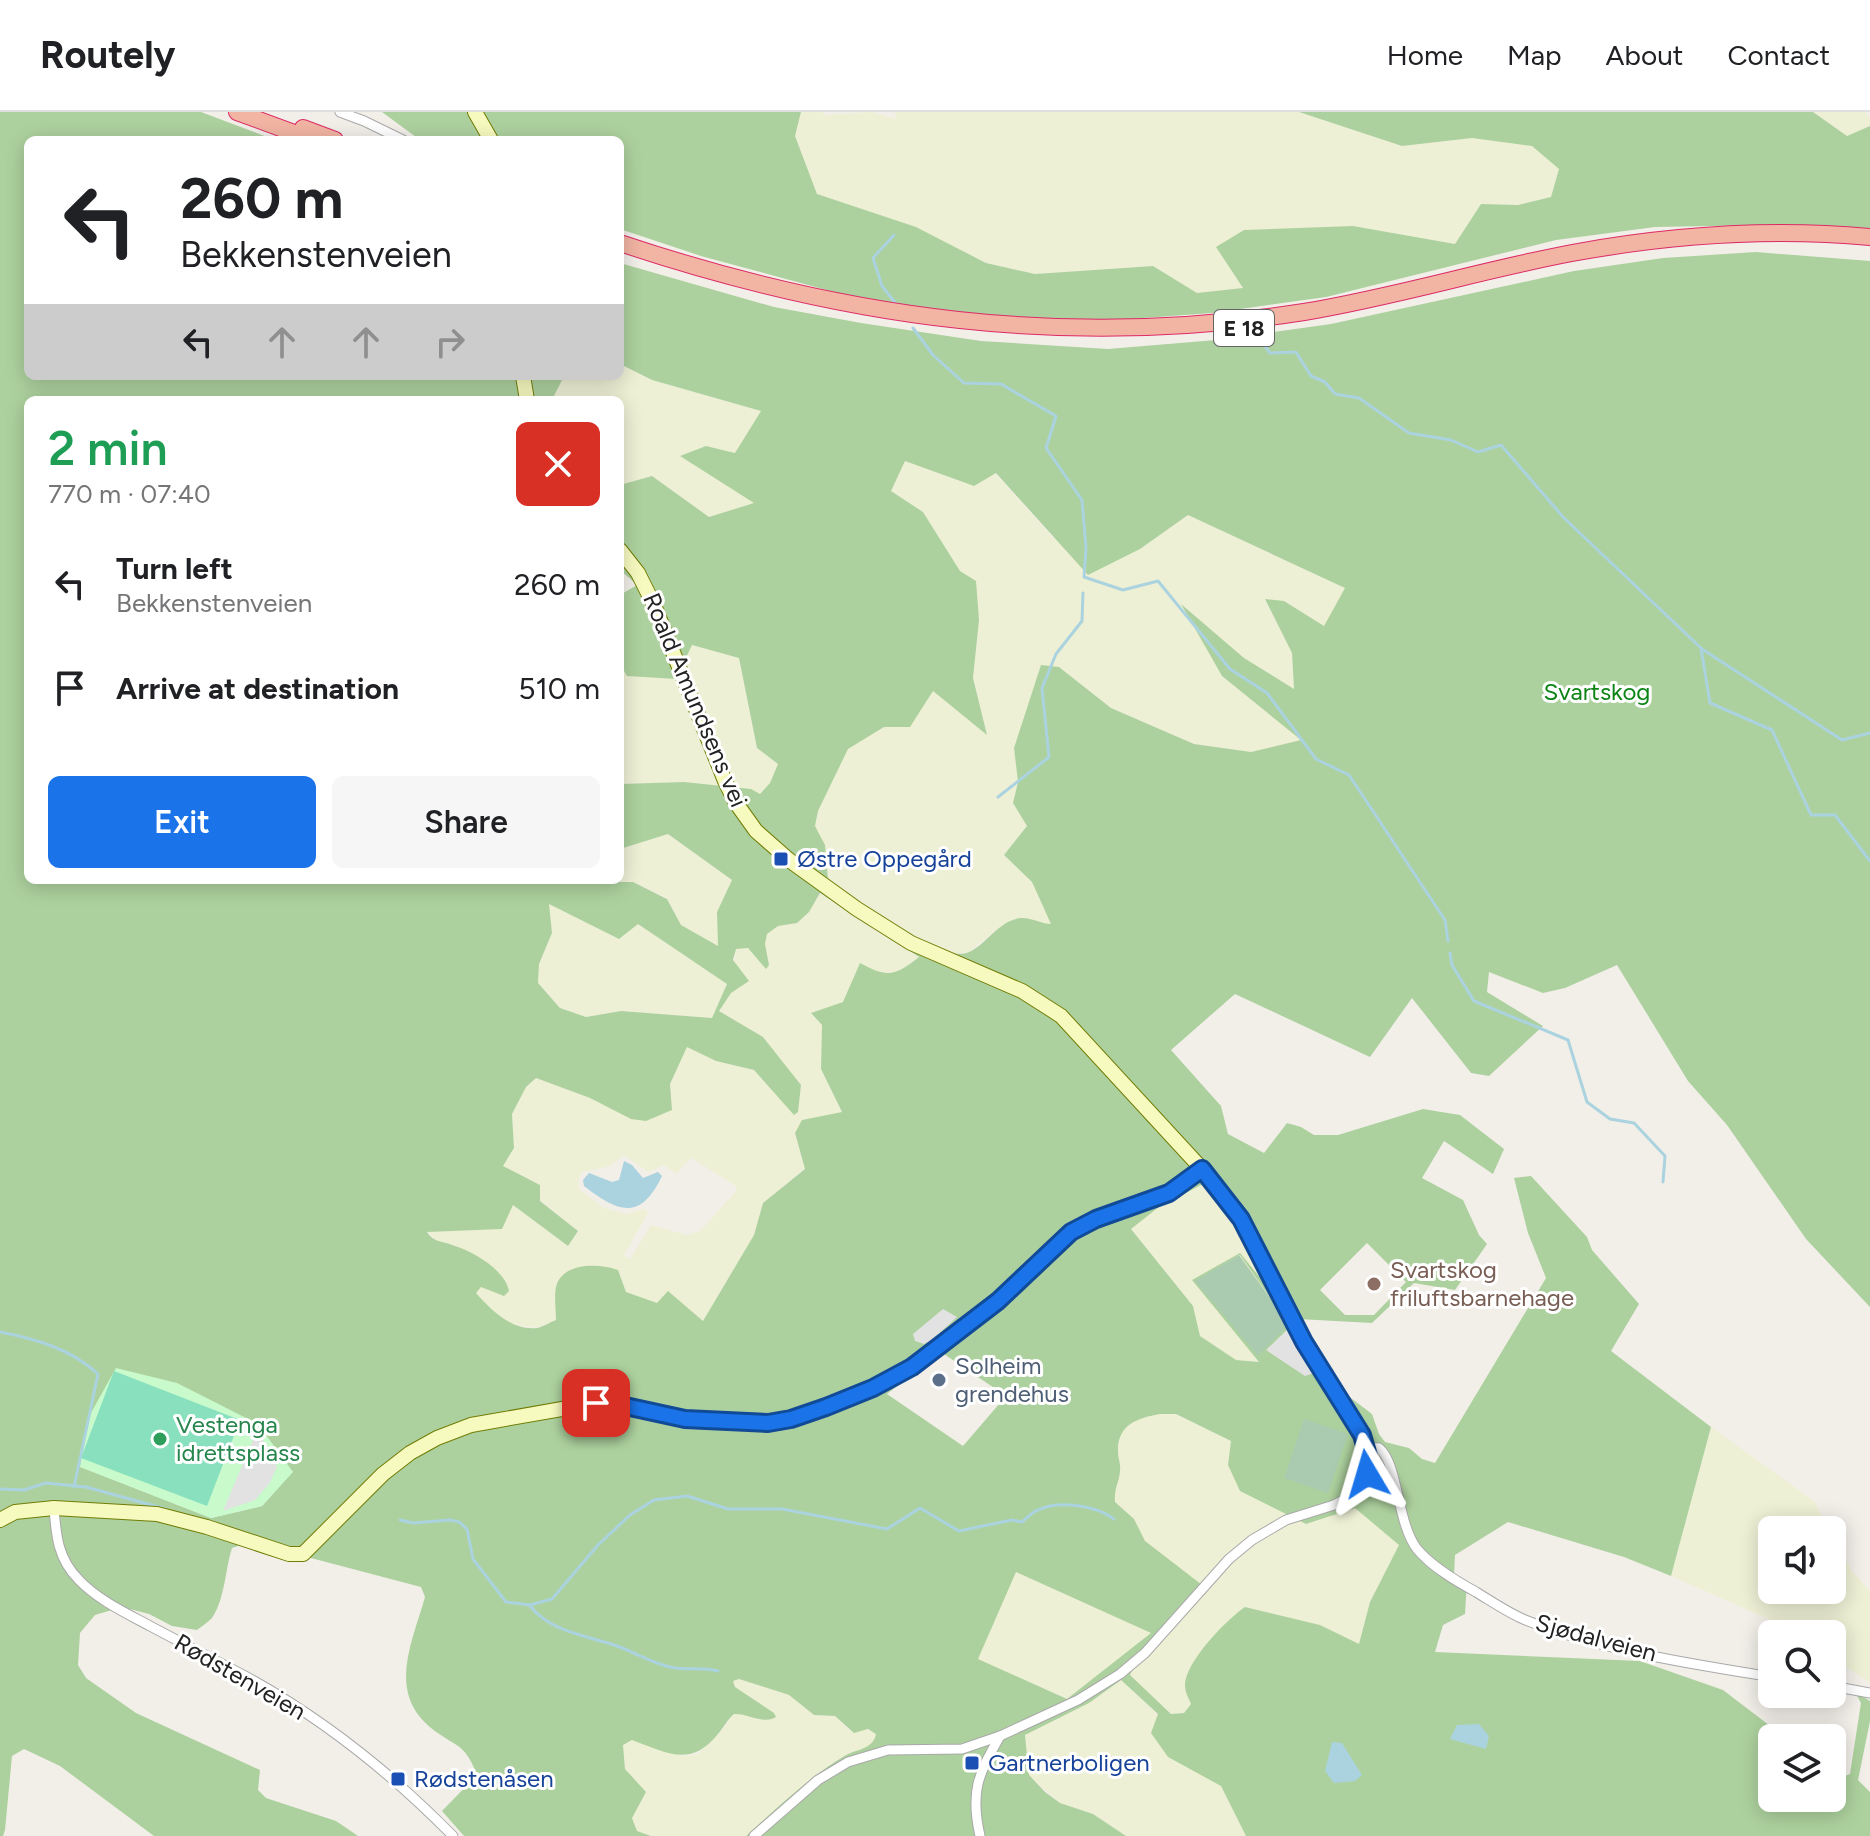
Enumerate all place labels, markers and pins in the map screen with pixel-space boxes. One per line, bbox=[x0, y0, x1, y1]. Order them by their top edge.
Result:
place label: Østre Oppegård bbox=[797, 844, 972, 873]
marker: Østre Oppegård bbox=[772, 850, 790, 868]
place label: Svartskog friluftsbarnehage bbox=[1390, 1255, 1574, 1312]
marker: Svartskog friluftsbarnehage bbox=[1365, 1275, 1383, 1293]
place label: Solheim grendehus bbox=[955, 1351, 1069, 1408]
pin bbox=[562, 1369, 630, 1437]
marker: Solheim grendehus bbox=[930, 1371, 948, 1389]
place label: Vestenga idrettsplass bbox=[176, 1410, 300, 1467]
marker: Vestenga idrettsplass bbox=[151, 1430, 169, 1448]
place label: Gartnerboligen bbox=[988, 1748, 1150, 1777]
marker: Gartnerboligen bbox=[963, 1754, 981, 1772]
place label: Rødstenåsen bbox=[414, 1764, 554, 1793]
marker: Rødstenåsen bbox=[389, 1770, 407, 1788]

